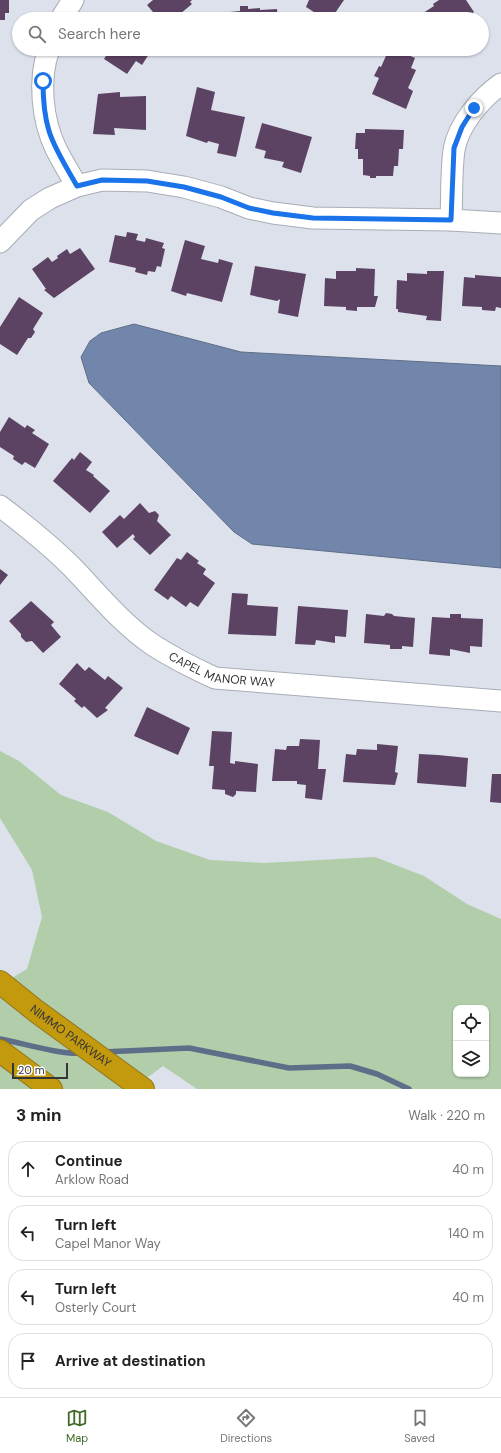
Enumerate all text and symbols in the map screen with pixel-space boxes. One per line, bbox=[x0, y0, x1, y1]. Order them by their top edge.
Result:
search box bbox=[12, 12, 489, 56]
icon: search bbox=[26, 23, 48, 45]
text: Search here bbox=[58, 24, 141, 44]
route start bbox=[34, 72, 52, 90]
route end bbox=[465, 99, 483, 117]
street label: CAPEL MANOR WAY bbox=[166, 648, 275, 691]
street label: NIMMO PARKWAY bbox=[27, 1001, 114, 1071]
map controls bbox=[453, 1005, 489, 1077]
button: locate bbox=[453, 1005, 489, 1041]
button: layers bbox=[453, 1041, 489, 1077]
scale bar bbox=[12, 1061, 68, 1080]
text: 20 m bbox=[18, 1063, 44, 1077]
text: 3 min bbox=[16, 1104, 61, 1126]
text: Walk · 220 m bbox=[408, 1107, 485, 1124]
text: Continue bbox=[55, 1151, 123, 1171]
icon: ahead bbox=[17, 1158, 39, 1180]
text: 40 m bbox=[452, 1161, 484, 1178]
text: Arklow Road bbox=[55, 1171, 129, 1188]
text: Turn left bbox=[55, 1215, 116, 1235]
icon: left bbox=[17, 1222, 39, 1244]
text: 140 m bbox=[448, 1225, 484, 1242]
text: Capel Manor Way bbox=[55, 1235, 161, 1252]
text: Turn left bbox=[55, 1279, 116, 1299]
icon: left bbox=[17, 1286, 39, 1308]
text: 40 m bbox=[452, 1289, 484, 1306]
text: Osterly Court bbox=[55, 1299, 136, 1316]
icon: arrive bbox=[17, 1350, 39, 1372]
text: Arrive at destination bbox=[55, 1351, 206, 1371]
tab: Map bbox=[66, 1407, 88, 1445]
tab: Directions bbox=[220, 1407, 272, 1445]
tab: Saved bbox=[404, 1407, 435, 1445]

